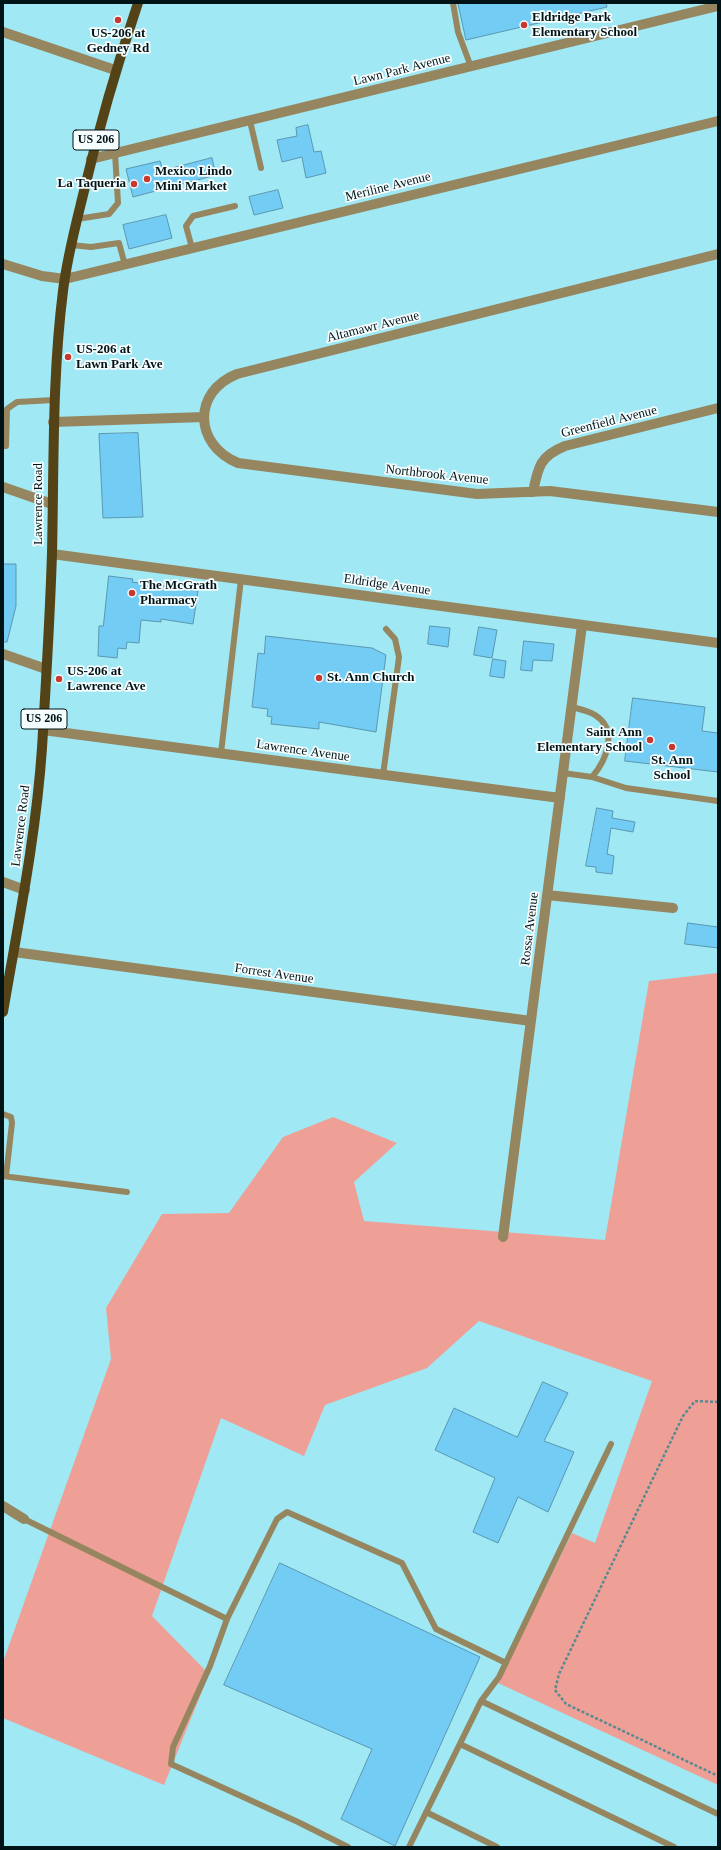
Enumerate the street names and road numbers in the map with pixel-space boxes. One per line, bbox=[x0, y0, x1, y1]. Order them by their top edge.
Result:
street label: Lawn Park Avenue bbox=[352, 50, 452, 90]
road number: US 206 bbox=[73, 130, 119, 150]
street label: Meriline Avenue bbox=[344, 169, 432, 205]
street label: Altamawr Avenue bbox=[325, 308, 421, 346]
street label: Greenfield Avenue bbox=[559, 403, 659, 441]
street label: Northbrook Avenue bbox=[385, 462, 489, 488]
street label: Lawrence Road bbox=[31, 463, 47, 545]
street label: Eldridge Avenue bbox=[343, 571, 431, 599]
road number: US 206 bbox=[21, 709, 67, 729]
street label: Lawrence Avenue bbox=[255, 737, 351, 765]
street label: Lawrence Road bbox=[8, 784, 34, 868]
street label: Rossa Avenue bbox=[518, 891, 542, 967]
street label: Forrest Avenue bbox=[234, 961, 314, 987]

